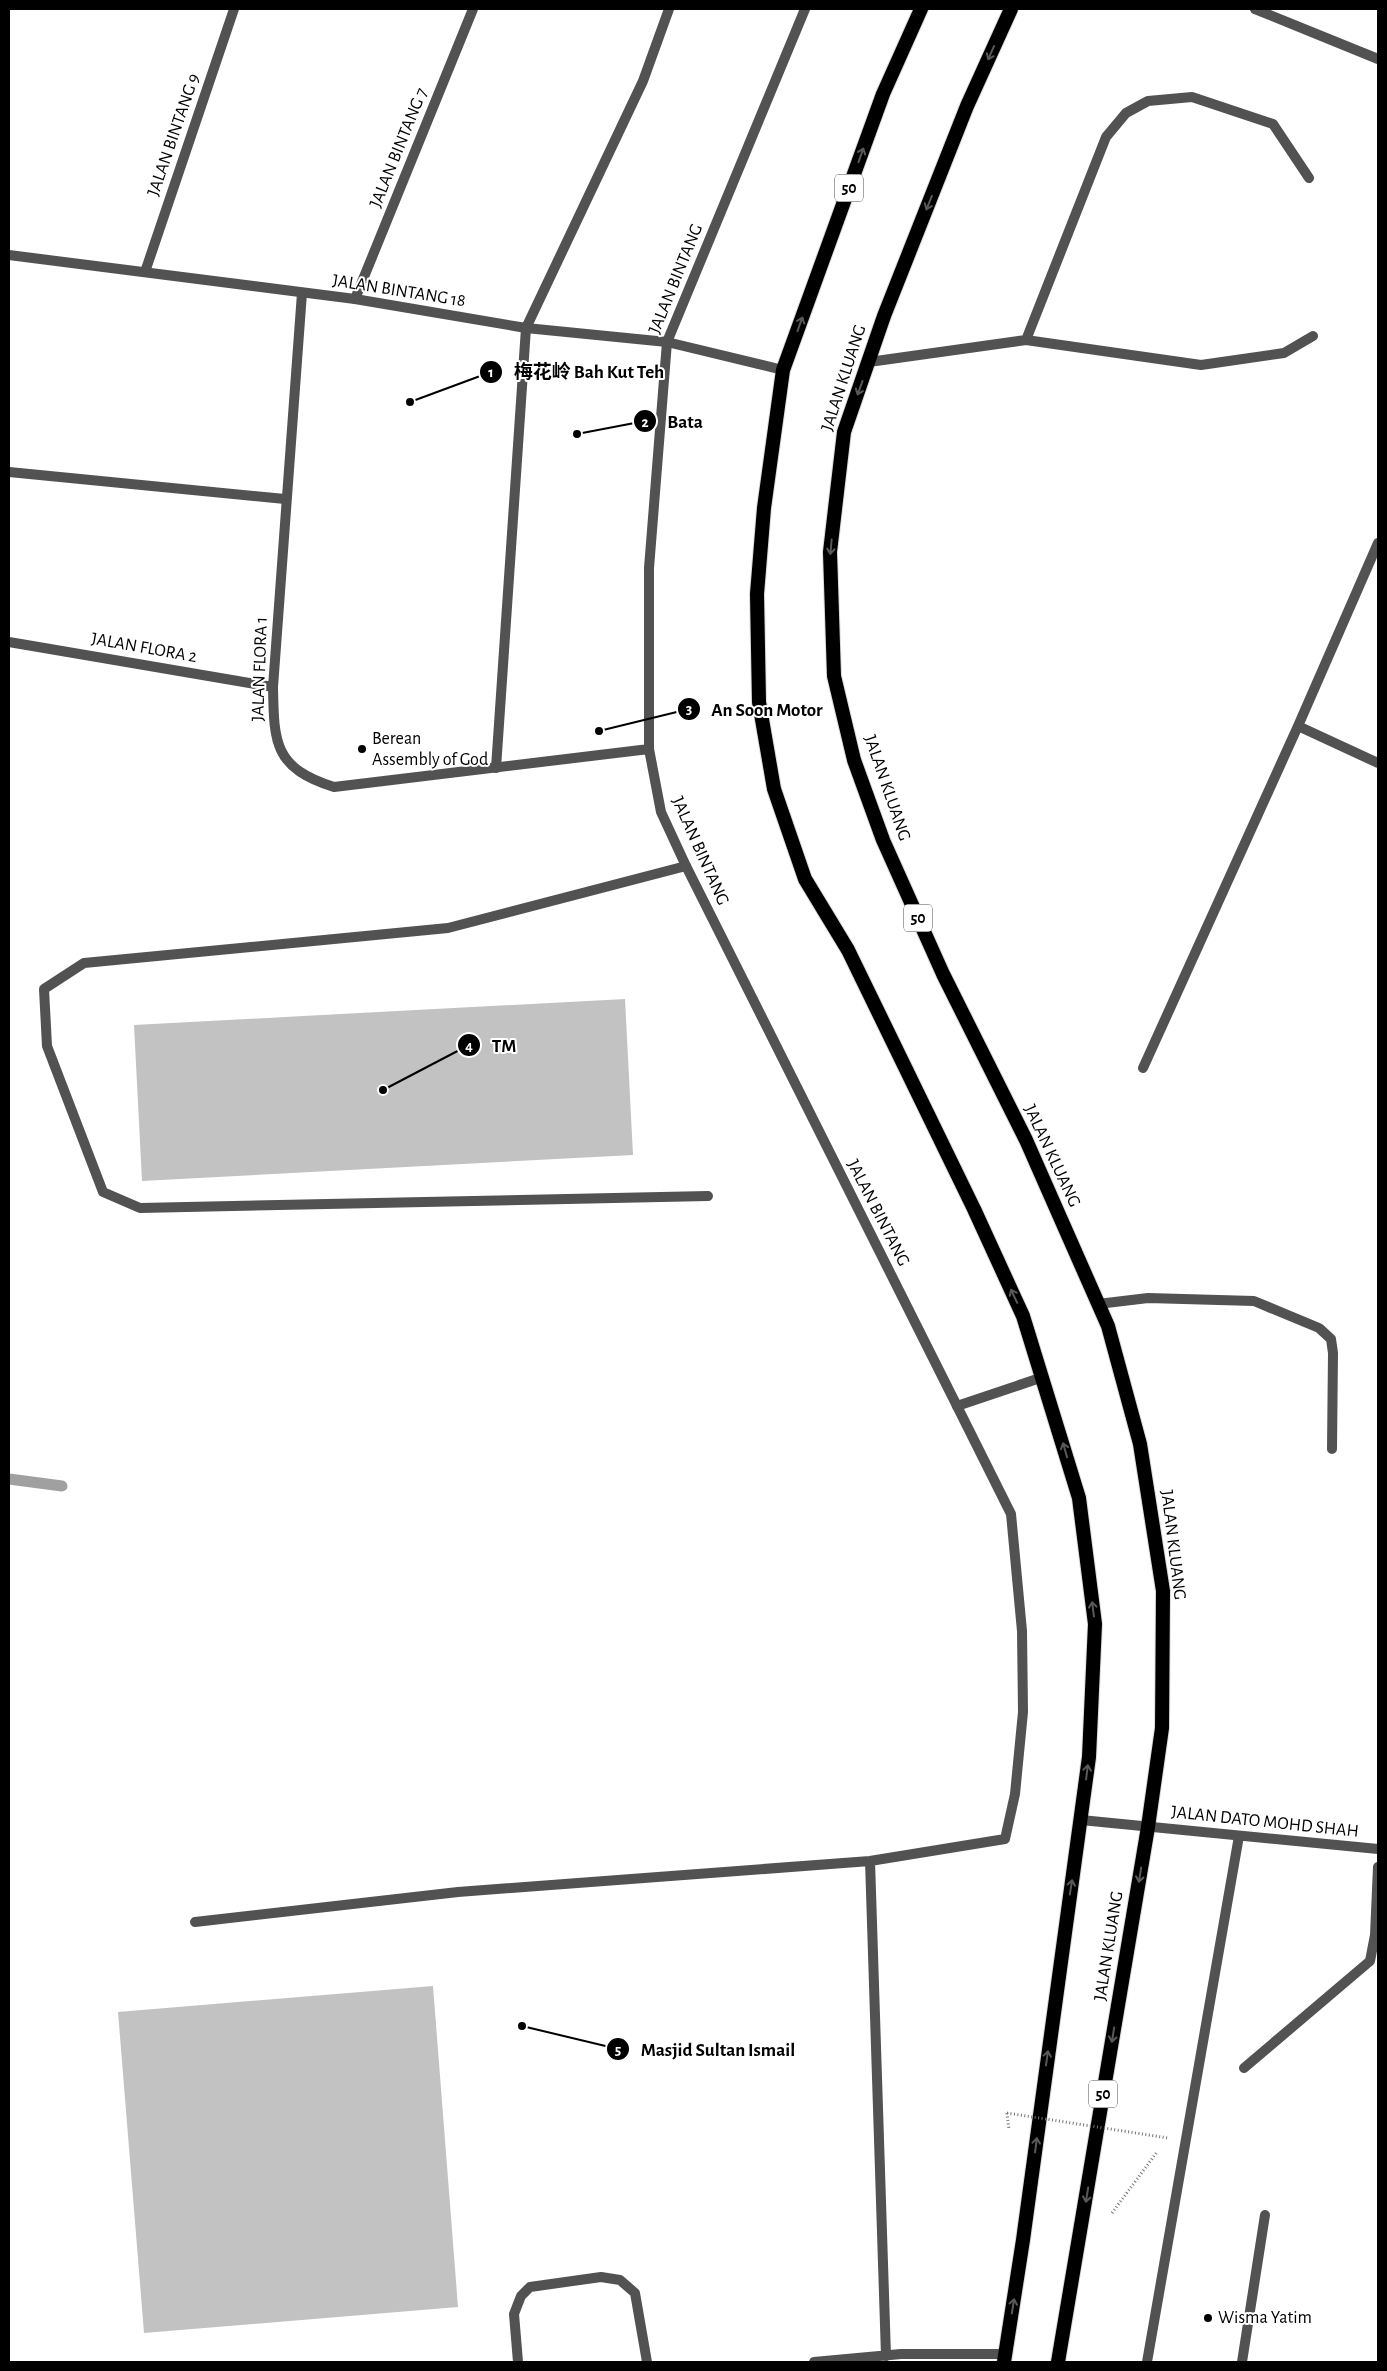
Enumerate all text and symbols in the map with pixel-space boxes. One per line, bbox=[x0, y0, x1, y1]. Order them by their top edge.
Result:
one-way arrow bbox=[985, 45, 995, 60]
street label: JALAN BINTANG 9 bbox=[145, 71, 203, 199]
street label: JALAN BINTANG 7 bbox=[367, 86, 431, 210]
one-way arrow bbox=[857, 148, 866, 163]
road number: 50 bbox=[835, 174, 863, 202]
one-way arrow bbox=[924, 195, 933, 211]
street label: JALAN BINTANG bbox=[646, 222, 706, 336]
street label: JALAN BINTANG 18 bbox=[331, 272, 467, 310]
one-way arrow bbox=[796, 317, 805, 332]
street label: JALAN KLUANG bbox=[818, 323, 870, 433]
callout: 梅花岭 Bah Kut Teh bbox=[478, 355, 674, 389]
text: 梅花岭 Bah Kut Teh bbox=[514, 361, 664, 382]
text: 1 bbox=[488, 365, 494, 380]
one-way arrow bbox=[854, 380, 864, 396]
callout: Bata bbox=[633, 404, 713, 438]
text: Bata bbox=[667, 413, 703, 432]
text: 2 bbox=[641, 415, 649, 430]
one-way arrow bbox=[826, 539, 835, 555]
street label: JALAN FLORA 1 bbox=[249, 616, 271, 722]
street label: JALAN FLORA 2 bbox=[90, 630, 198, 666]
callout: An Soon Motor bbox=[677, 692, 833, 726]
text: An Soon Motor bbox=[711, 701, 823, 720]
text: 3 bbox=[686, 702, 692, 717]
place label: Berean Assembly of God bbox=[372, 730, 488, 769]
street label: JALAN KLUANG bbox=[860, 733, 914, 843]
marker: Berean Assembly of God bbox=[356, 743, 368, 755]
street label: JALAN BINTANG bbox=[668, 794, 732, 908]
road number: 50 bbox=[904, 904, 932, 931]
callout: TM bbox=[457, 1028, 527, 1062]
text: TM bbox=[492, 1037, 516, 1056]
text: 4 bbox=[465, 1039, 473, 1054]
street label: JALAN KLUANG bbox=[1020, 1102, 1084, 1210]
street label: JALAN BINTANG bbox=[843, 1157, 913, 1269]
one-way arrow bbox=[1009, 1289, 1019, 1304]
one-way arrow bbox=[1059, 1442, 1069, 1458]
street label: JALAN KLUANG bbox=[1157, 1489, 1189, 1601]
one-way arrow bbox=[1088, 1602, 1098, 1618]
one-way arrow bbox=[1082, 1764, 1092, 1780]
street label: JALAN DATO MOHD SHAH bbox=[1170, 1803, 1360, 1841]
one-way arrow bbox=[1134, 1866, 1144, 1882]
one-way arrow bbox=[1066, 1879, 1076, 1895]
street label: JALAN KLUANG bbox=[1091, 1890, 1127, 2002]
one-way arrow bbox=[1108, 2027, 1118, 2043]
callout: Masjid Sultan Ismail bbox=[605, 2032, 805, 2066]
text: Masjid Sultan Ismail bbox=[641, 2041, 795, 2060]
text: 5 bbox=[615, 2043, 621, 2058]
one-way arrow bbox=[1042, 2050, 1052, 2066]
road number: 50 bbox=[1089, 2080, 1117, 2108]
one-way arrow bbox=[1031, 2137, 1041, 2153]
one-way arrow bbox=[1081, 2187, 1091, 2203]
one-way arrow bbox=[1008, 2298, 1018, 2314]
place label: Wisma Yatim bbox=[1218, 2309, 1312, 2327]
marker: Wisma Yatim bbox=[1202, 2312, 1214, 2324]

